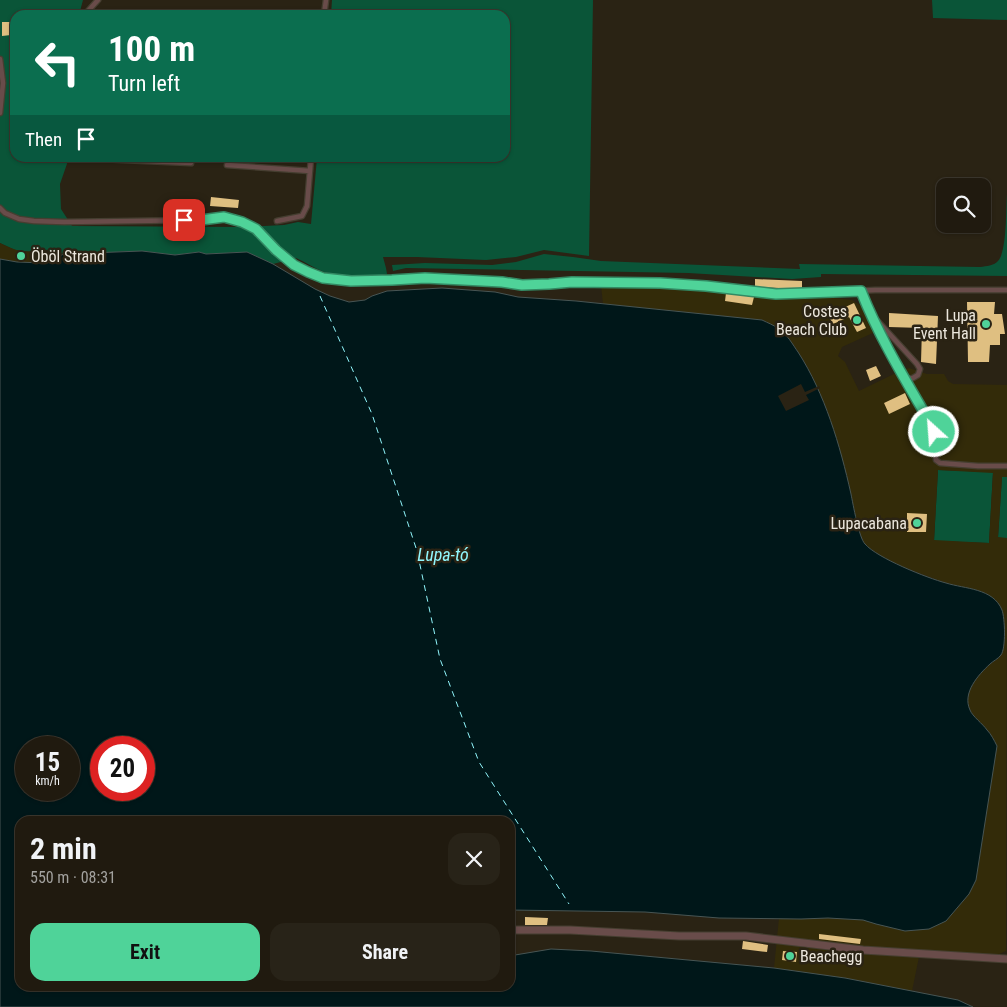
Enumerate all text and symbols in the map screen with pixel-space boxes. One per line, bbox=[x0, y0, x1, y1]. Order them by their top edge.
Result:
text: 100 m bbox=[108, 29, 195, 70]
icon: left bbox=[25, 30, 90, 95]
text: Turn left bbox=[108, 71, 180, 96]
icon: arrive bbox=[72, 125, 100, 153]
text: Then bbox=[25, 128, 62, 151]
map controls bbox=[936, 178, 991, 233]
button: search bbox=[936, 178, 991, 233]
pin bbox=[163, 199, 205, 241]
icon: arrive bbox=[170, 206, 198, 234]
place label: Öböl Strand bbox=[31, 247, 105, 266]
marker: Öböl Strand bbox=[15, 250, 27, 262]
place label: Costes Beach Club bbox=[776, 302, 847, 339]
place label: Lupa Event Hall bbox=[913, 306, 976, 343]
marker: Costes Beach Club bbox=[851, 314, 863, 326]
marker: Lupa Event Hall bbox=[980, 318, 992, 330]
position arrow bbox=[907, 405, 959, 457]
place label: Lupacabana bbox=[830, 514, 907, 533]
marker: Lupacabana bbox=[911, 517, 923, 529]
water label: Lupa-tó bbox=[417, 544, 469, 565]
speed limit sign: 20 bbox=[90, 736, 155, 801]
text: 15 bbox=[35, 748, 60, 777]
text: km/h bbox=[35, 774, 60, 788]
text: 2 min bbox=[30, 831, 97, 866]
button: close bbox=[448, 833, 500, 885]
text: 550 m · 08:31 bbox=[30, 868, 116, 887]
button: Exit bbox=[30, 923, 260, 981]
button: Share bbox=[270, 923, 500, 981]
place label: Beachegg bbox=[800, 947, 862, 966]
marker: Beachegg bbox=[784, 950, 796, 962]

